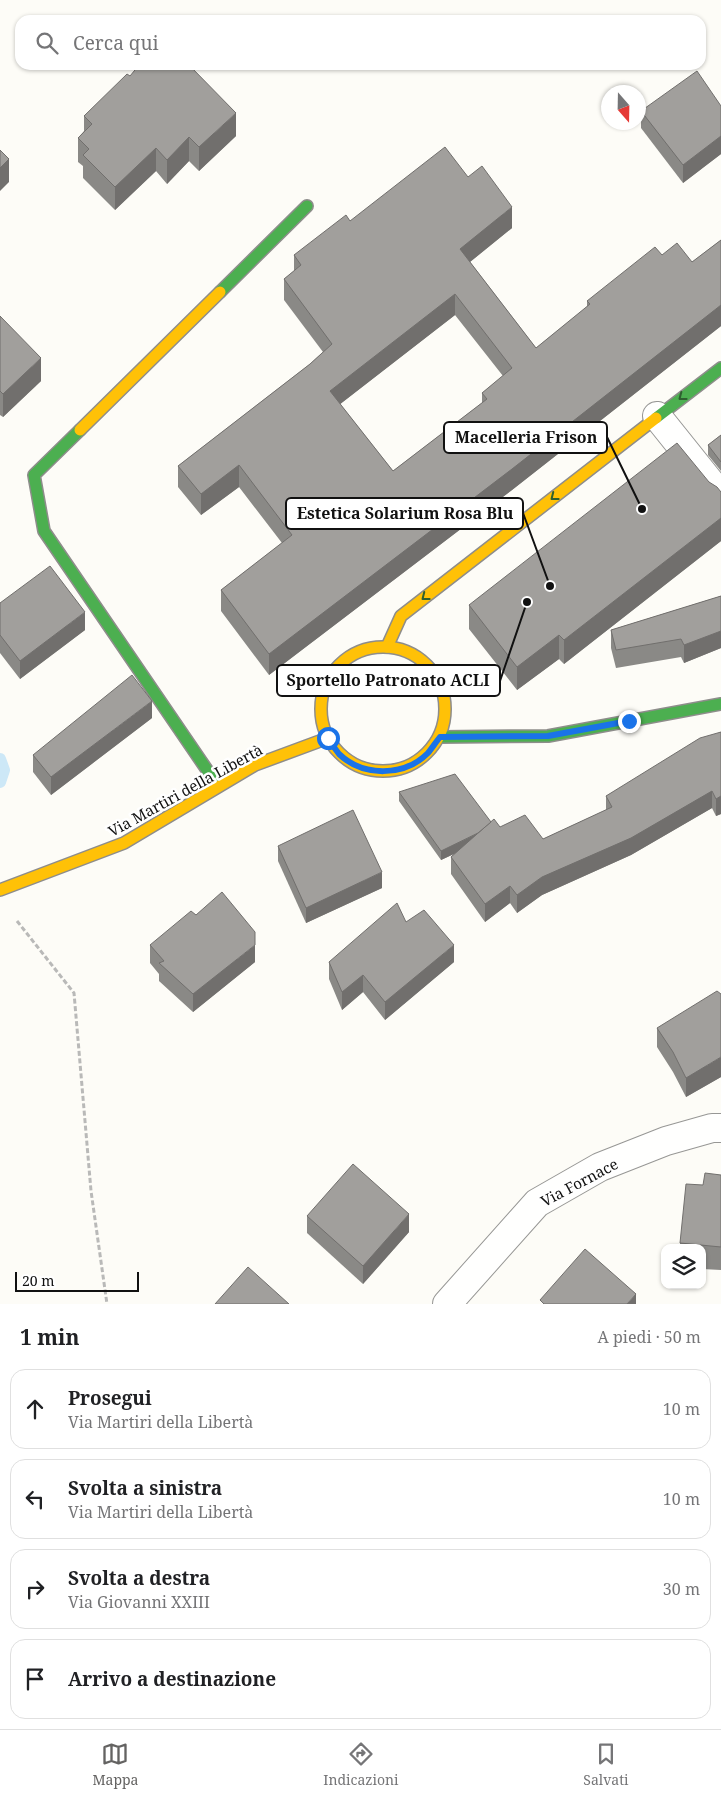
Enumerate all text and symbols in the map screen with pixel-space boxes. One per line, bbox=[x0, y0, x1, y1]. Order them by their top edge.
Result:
search box bbox=[15, 15, 706, 70]
icon: search bbox=[33, 29, 61, 57]
text: Cerca qui bbox=[73, 30, 159, 56]
north arrow bbox=[601, 85, 646, 130]
one-way arrow bbox=[678, 391, 688, 400]
callout: Macelleria Frison bbox=[444, 422, 607, 453]
text: Macelleria Frison bbox=[455, 426, 598, 448]
one-way arrow bbox=[550, 491, 559, 500]
callout: Estetica Solarium Rosa Blu bbox=[286, 498, 523, 529]
text: Estetica Solarium Rosa Blu bbox=[297, 502, 514, 524]
one-way arrow bbox=[422, 591, 431, 600]
callout: Sportello Patronato ACLI bbox=[277, 665, 500, 696]
text: Sportello Patronato ACLI bbox=[286, 669, 490, 691]
route end bbox=[618, 710, 641, 733]
route start bbox=[317, 727, 340, 750]
street label: Via Martiri della Libertà bbox=[104, 739, 266, 841]
street label: Via Fornace bbox=[537, 1153, 621, 1211]
map controls bbox=[661, 1244, 706, 1289]
button: layers bbox=[661, 1244, 706, 1289]
scale bar bbox=[15, 1269, 139, 1292]
text: 20 m bbox=[22, 1271, 55, 1290]
text: 1 min bbox=[20, 1323, 79, 1351]
text: A piedi · 50 m bbox=[598, 1326, 701, 1348]
text: Prosegui bbox=[68, 1385, 152, 1411]
icon: ahead bbox=[21, 1395, 49, 1423]
text: 10 m bbox=[663, 1398, 700, 1420]
text: Via Martiri della Libertà bbox=[68, 1411, 253, 1433]
text: Svolta a sinistra bbox=[68, 1475, 222, 1501]
icon: left bbox=[21, 1485, 49, 1513]
text: 10 m bbox=[663, 1488, 700, 1510]
text: Via Martiri della Libertà bbox=[68, 1501, 253, 1523]
text: Svolta a destra bbox=[68, 1565, 210, 1591]
icon: right bbox=[21, 1575, 49, 1603]
text: 30 m bbox=[663, 1578, 700, 1600]
text: Via Giovanni XXIII bbox=[68, 1591, 210, 1613]
icon: arrive bbox=[21, 1665, 49, 1693]
text: Arrivo a destinazione bbox=[68, 1666, 276, 1692]
tab: Mappa bbox=[92, 1740, 138, 1789]
tab: Indicazioni bbox=[323, 1740, 399, 1789]
tab: Salvati bbox=[583, 1740, 629, 1789]

